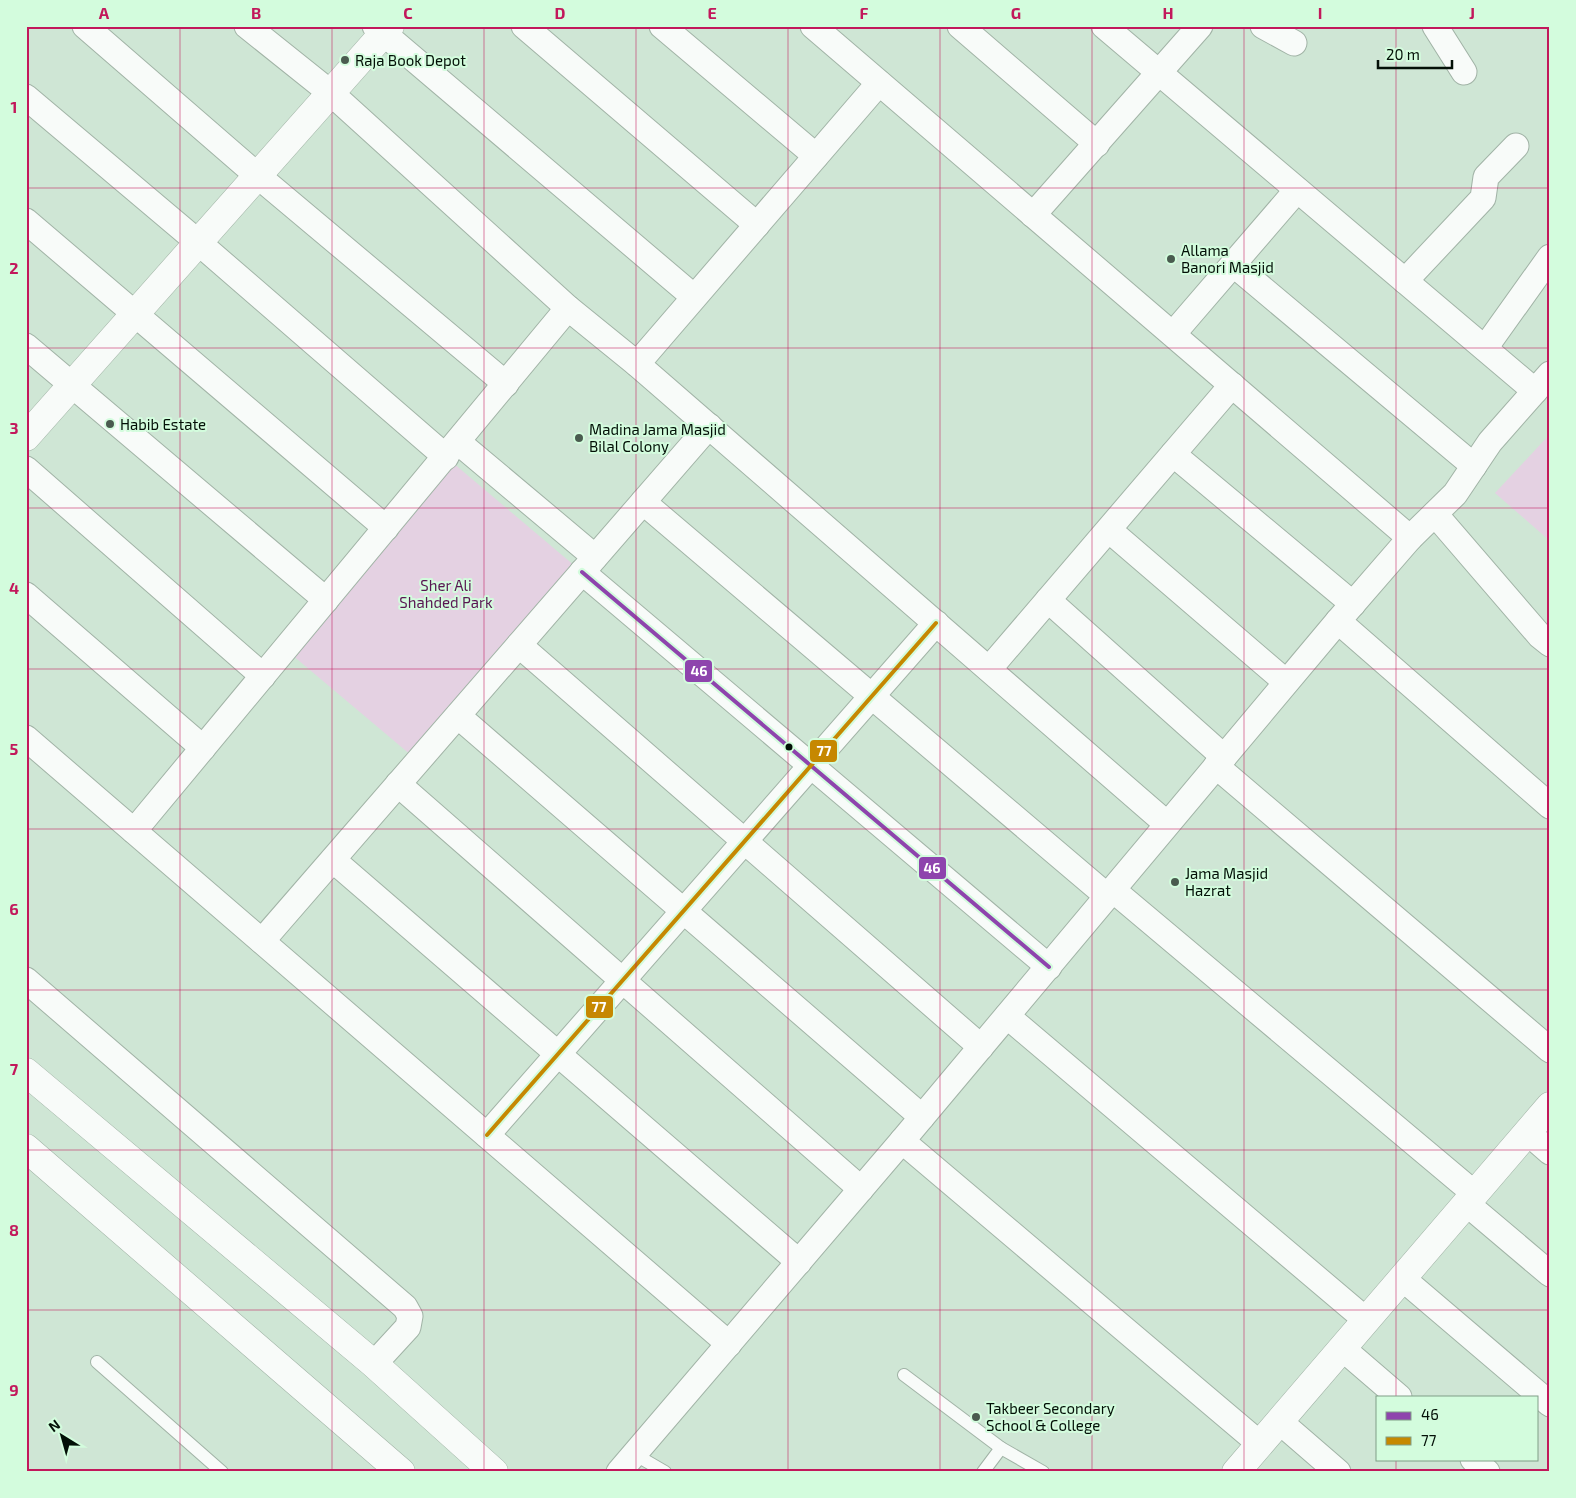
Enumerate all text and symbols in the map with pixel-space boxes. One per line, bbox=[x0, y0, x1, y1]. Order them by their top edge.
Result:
text: A bbox=[99, 3, 110, 22]
text: B bbox=[251, 3, 261, 22]
text: C bbox=[403, 3, 413, 22]
text: D bbox=[555, 3, 566, 22]
text: E bbox=[707, 3, 717, 22]
text: F bbox=[860, 3, 869, 22]
text: G bbox=[1011, 3, 1021, 22]
text: H bbox=[1162, 3, 1174, 22]
text: I bbox=[1318, 3, 1322, 22]
text: J bbox=[1469, 3, 1475, 22]
scale bar bbox=[1378, 38, 1452, 70]
text: 20 m bbox=[1386, 45, 1420, 63]
place label: Raja Book Depot bbox=[355, 51, 466, 70]
marker: Raja Book Depot bbox=[339, 54, 351, 66]
text: 1 bbox=[11, 97, 17, 116]
place label: Allama Banori Masjid bbox=[1181, 241, 1274, 277]
marker: Allama Banori Masjid bbox=[1165, 253, 1177, 265]
text: 2 bbox=[9, 258, 19, 277]
place label: Habib Estate bbox=[120, 415, 206, 433]
text: 3 bbox=[9, 418, 19, 437]
marker: Habib Estate bbox=[104, 418, 116, 430]
place label: Madina Jama Masjid Bilal Colony bbox=[589, 420, 726, 455]
marker: Madina Jama Masjid Bilal Colony bbox=[573, 432, 585, 444]
park label: Sher Ali Shahded Park bbox=[399, 576, 493, 611]
text: 4 bbox=[9, 578, 19, 597]
line badge: 46 bbox=[684, 659, 713, 683]
text: 46 bbox=[690, 662, 708, 679]
text: 5 bbox=[10, 739, 19, 758]
line badge: 77 bbox=[809, 739, 838, 763]
unlabelled marker bbox=[784, 742, 794, 752]
text: 77 bbox=[817, 742, 832, 759]
line badge: 46 bbox=[918, 856, 947, 880]
text: 46 bbox=[923, 859, 941, 876]
place label: Jama Masjid Hazrat bbox=[1185, 864, 1268, 899]
marker: Jama Masjid Hazrat bbox=[1169, 876, 1181, 888]
text: 6 bbox=[9, 899, 19, 918]
line badge: 77 bbox=[585, 995, 614, 1019]
text: 77 bbox=[592, 998, 607, 1015]
text: 7 bbox=[10, 1059, 19, 1078]
text: 8 bbox=[9, 1220, 19, 1239]
text: 9 bbox=[9, 1380, 19, 1399]
legend bbox=[1376, 1396, 1538, 1460]
place label: Takbeer Secondary School & College bbox=[986, 1399, 1115, 1434]
text: 46 bbox=[1421, 1405, 1439, 1423]
north arrow bbox=[38, 1410, 88, 1460]
marker: Takbeer Secondary School & College bbox=[970, 1411, 982, 1423]
text: N bbox=[45, 1415, 63, 1435]
text: 77 bbox=[1421, 1431, 1437, 1449]

